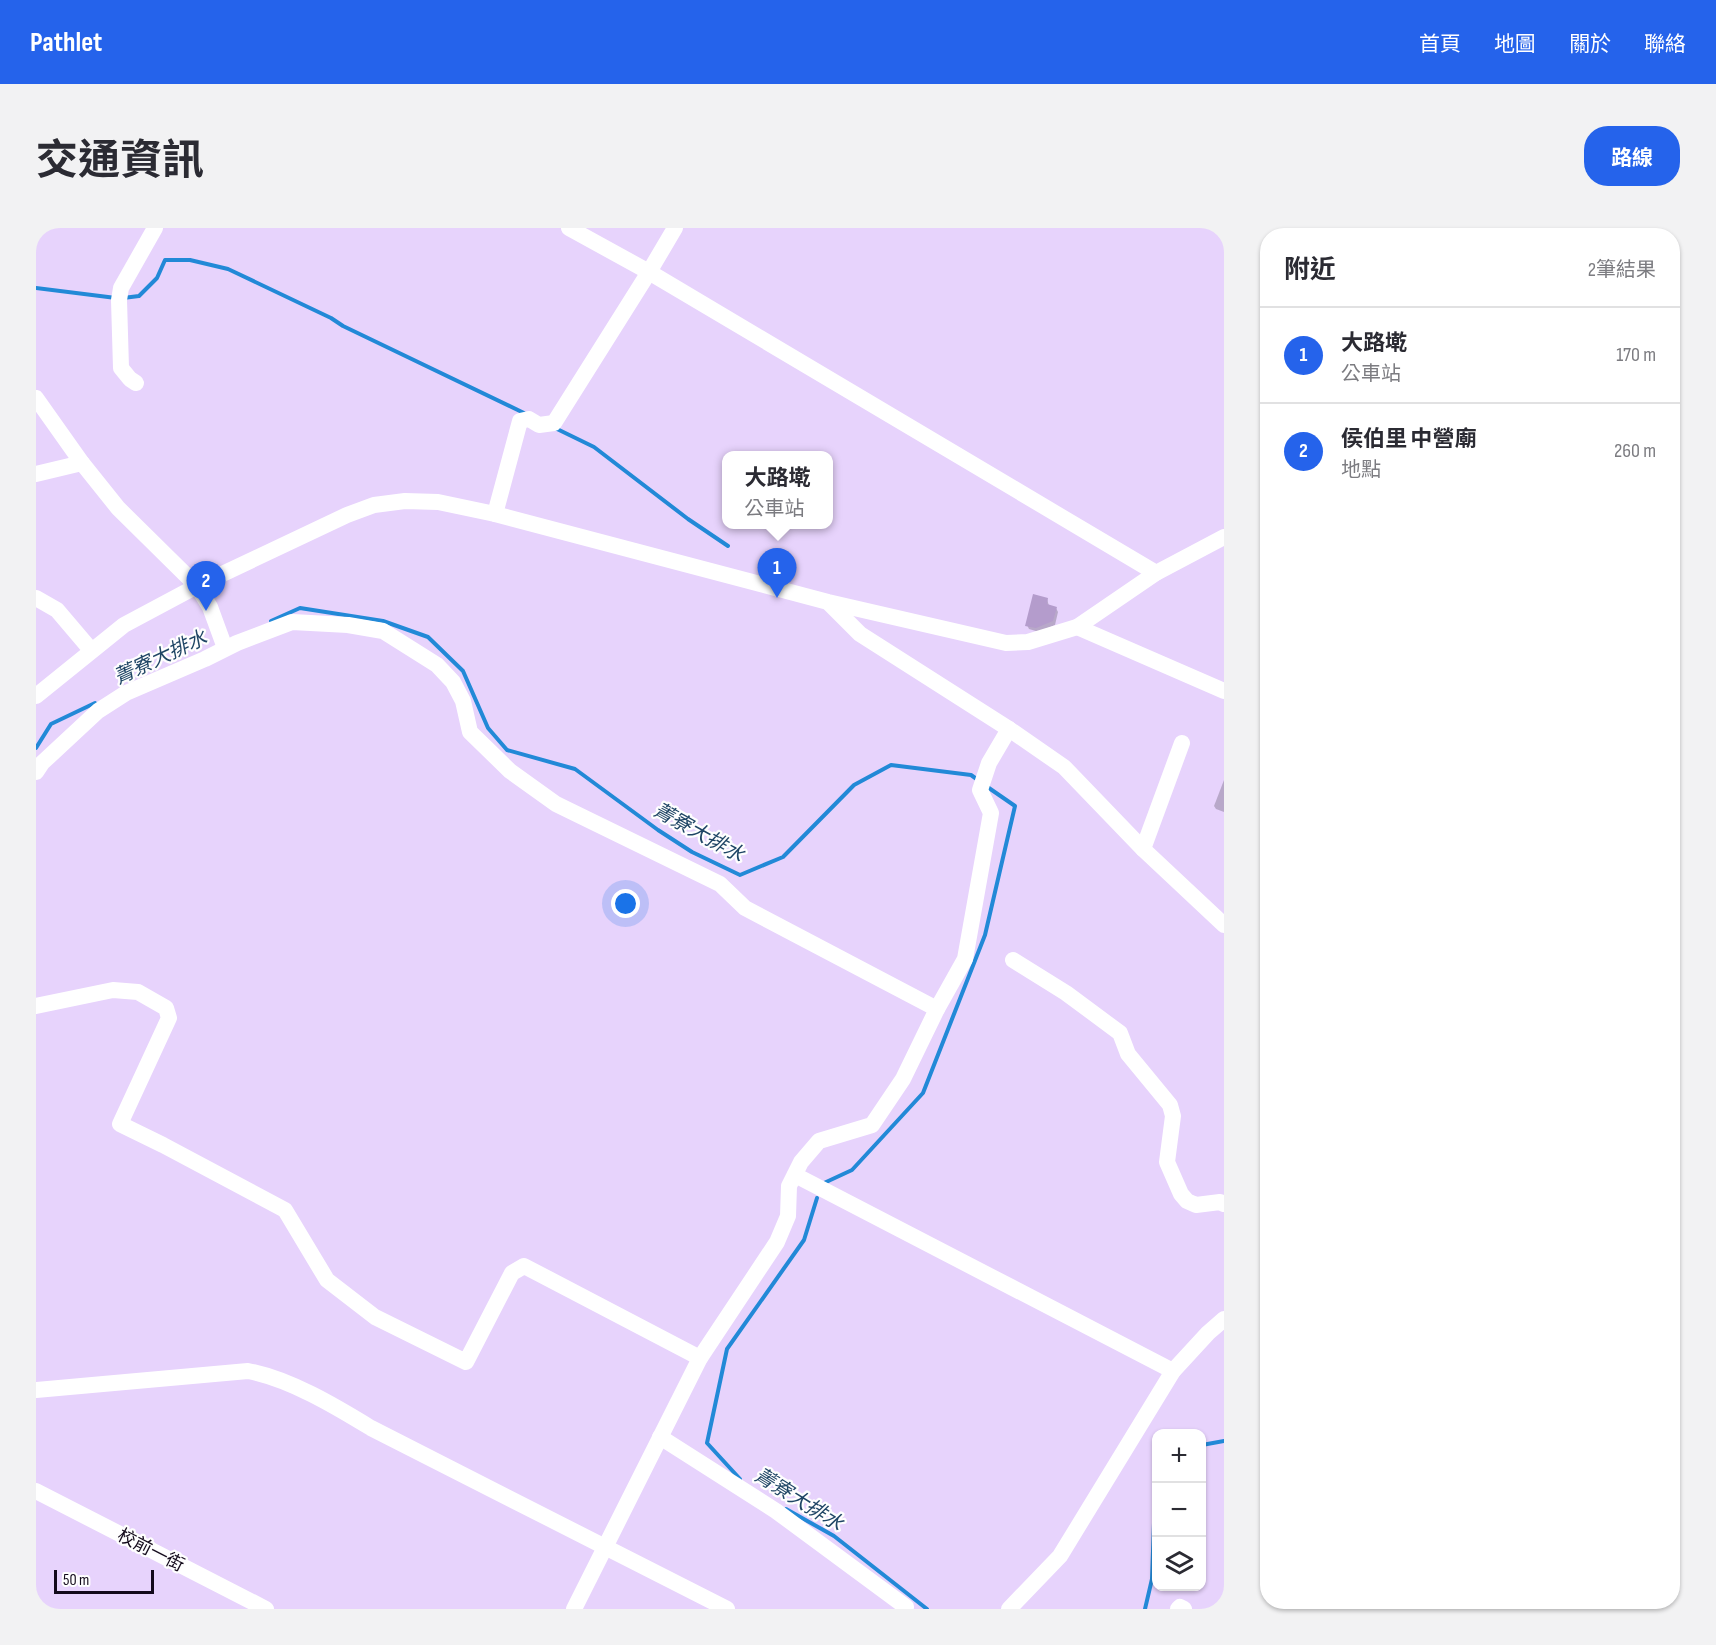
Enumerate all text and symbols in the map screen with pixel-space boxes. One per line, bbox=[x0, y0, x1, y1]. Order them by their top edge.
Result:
text: Pathlet bbox=[30, 26, 102, 59]
text: 首頁 bbox=[1419, 32, 1461, 57]
text: 地圖 bbox=[1494, 32, 1536, 57]
text: 關於 bbox=[1569, 32, 1611, 57]
text: 聯絡 bbox=[1644, 32, 1686, 57]
button: 路線 bbox=[1584, 126, 1680, 186]
text: 交通資訊 bbox=[36, 136, 204, 187]
text: 附近 bbox=[1284, 255, 1336, 286]
text: 2筆結果 bbox=[1588, 258, 1656, 282]
text: 大路墘 bbox=[1341, 330, 1407, 357]
text: 1 bbox=[1300, 343, 1307, 367]
text: 170 m bbox=[1616, 343, 1656, 367]
text: 公車站 bbox=[1341, 362, 1401, 386]
text: 侯伯里 中營廟 bbox=[1341, 426, 1476, 453]
text: 2 bbox=[1299, 439, 1308, 463]
text: 260 m bbox=[1614, 439, 1656, 463]
popup bbox=[722, 451, 833, 529]
text: 地點 bbox=[1341, 458, 1381, 482]
text: 大路墘 bbox=[744, 465, 811, 492]
text: 公車站 bbox=[744, 497, 804, 521]
pin: 1 bbox=[758, 548, 796, 598]
pin: 2 bbox=[186, 562, 226, 611]
water label: 菁寮大排水 bbox=[110, 625, 212, 690]
water label: 菁寮大排水 bbox=[649, 798, 749, 868]
your location bbox=[611, 889, 640, 918]
map controls bbox=[1152, 1429, 1206, 1591]
button: + bbox=[1152, 1429, 1206, 1483]
water label: 菁寮大排水 bbox=[750, 1463, 848, 1537]
button: − bbox=[1152, 1483, 1206, 1537]
street label: 校前一街 bbox=[114, 1525, 188, 1576]
button: layers bbox=[1152, 1537, 1206, 1591]
scale bar bbox=[54, 1567, 154, 1594]
text: 50 m bbox=[63, 1571, 89, 1590]

